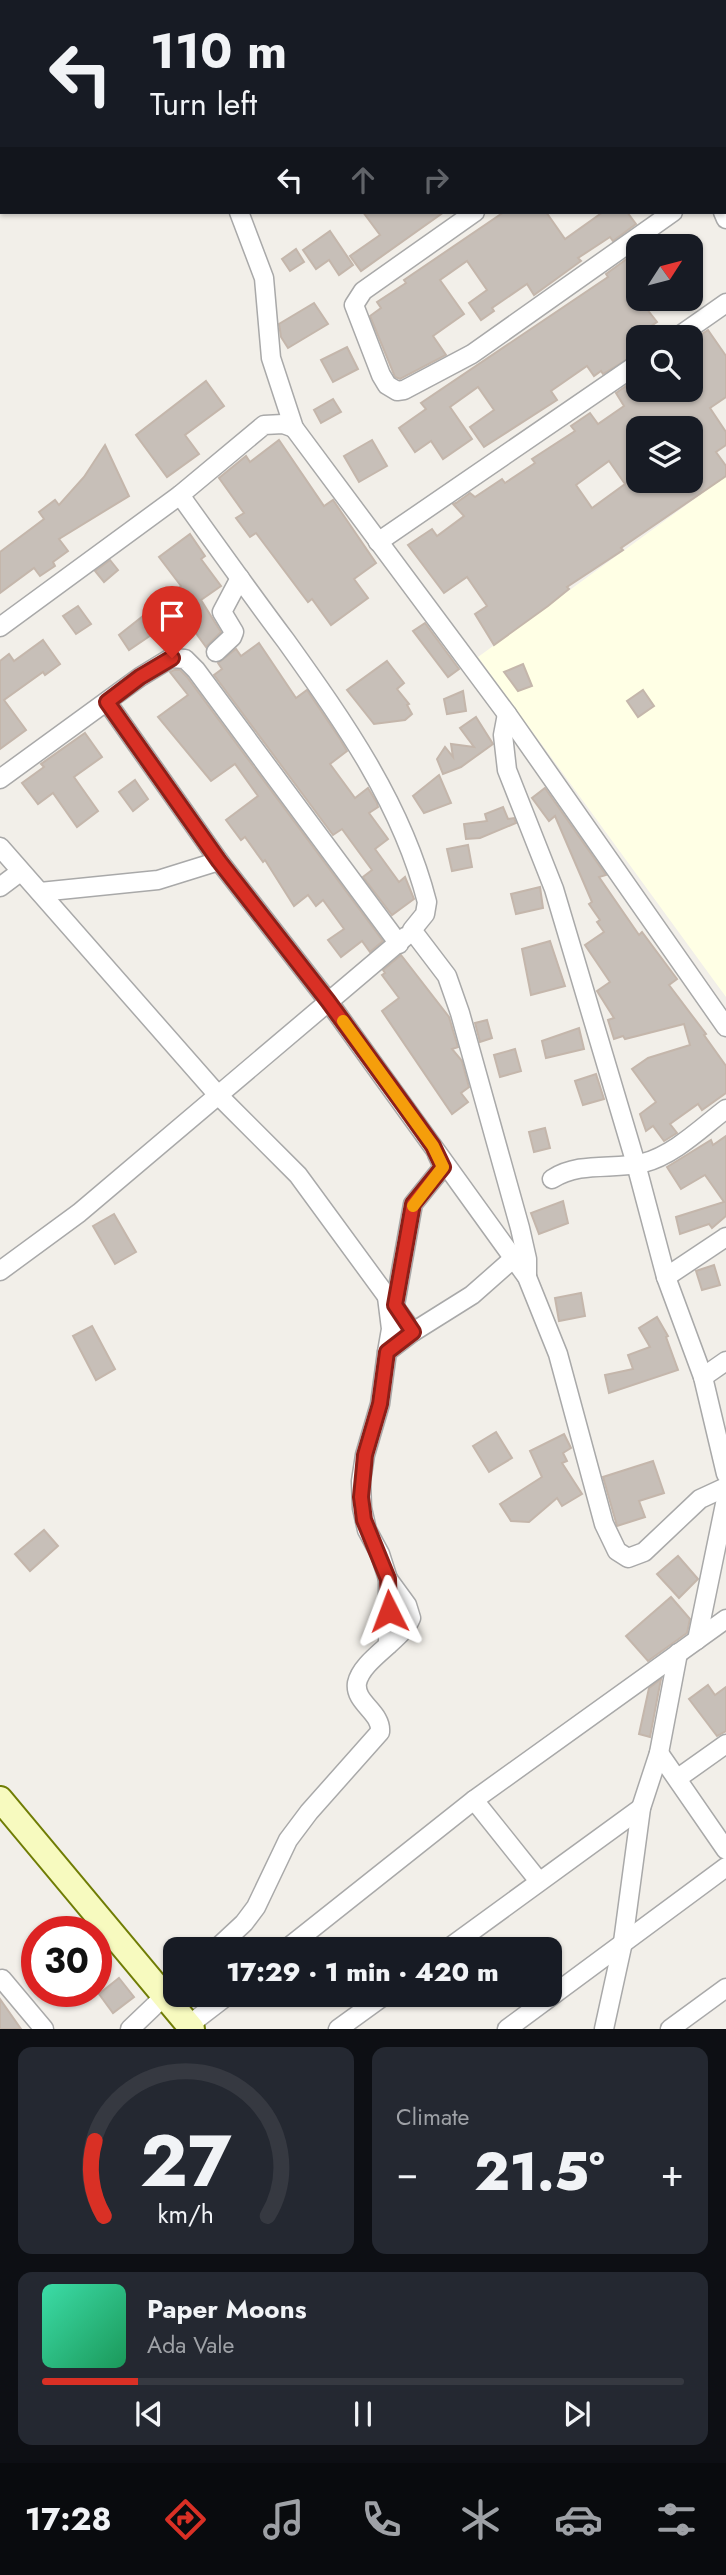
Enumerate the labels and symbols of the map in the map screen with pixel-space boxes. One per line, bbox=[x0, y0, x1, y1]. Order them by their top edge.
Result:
north arrow bbox=[626, 234, 704, 312]
pin bbox=[142, 586, 202, 658]
position arrow bbox=[352, 1574, 426, 1648]
speed limit sign: 30 bbox=[21, 1916, 112, 2007]

